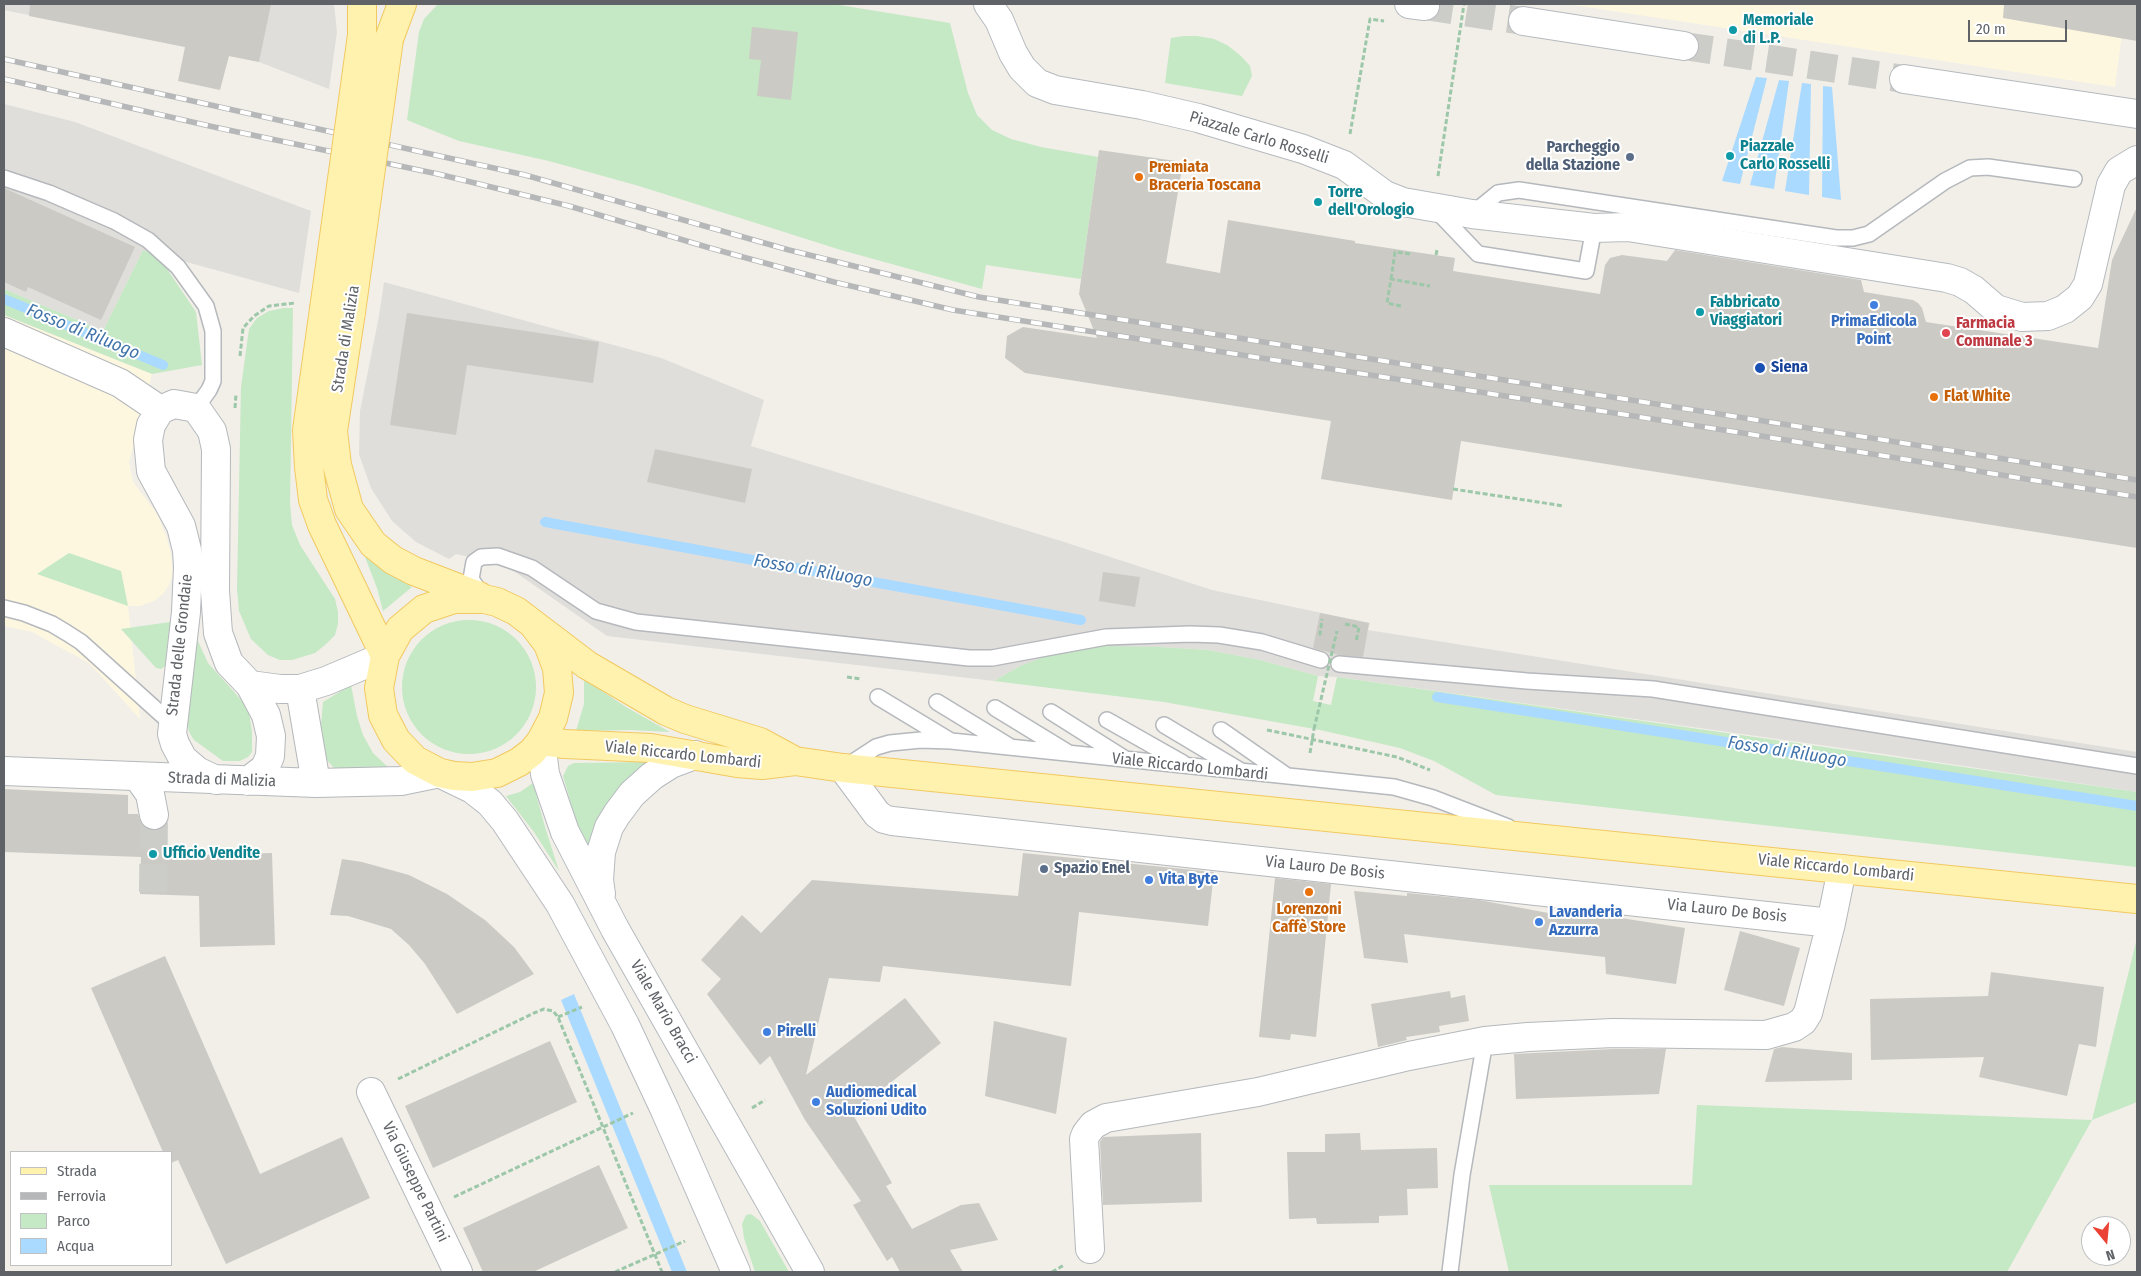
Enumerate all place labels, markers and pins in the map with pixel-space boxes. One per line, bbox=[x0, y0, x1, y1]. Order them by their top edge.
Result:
place label: Memoriale di L.P. bbox=[1743, 11, 1814, 49]
marker: Memoriale di L.P. bbox=[1727, 24, 1739, 36]
place label: Piazzale Carlo Rosselli bbox=[1740, 137, 1830, 175]
place label: Parcheggio della Stazione bbox=[1526, 138, 1620, 176]
marker: Piazzale Carlo Rosselli bbox=[1724, 150, 1736, 162]
marker: Parcheggio della Stazione bbox=[1624, 151, 1636, 163]
place label: Premiata Braceria Toscana bbox=[1149, 158, 1261, 196]
marker: Premiata Braceria Toscana bbox=[1133, 171, 1145, 183]
place label: Torre dell'Orologio bbox=[1328, 183, 1414, 221]
marker: Torre dell'Orologio bbox=[1312, 196, 1324, 208]
place label: Fabbricato Viaggiatori bbox=[1710, 293, 1782, 331]
marker: PrimaEdicola Point bbox=[1868, 299, 1880, 311]
marker: Fabbricato Viaggiatori bbox=[1694, 306, 1706, 318]
place label: PrimaEdicola Point bbox=[1831, 312, 1917, 350]
place label: Farmacia Comunale 3 bbox=[1956, 314, 2033, 352]
marker: Farmacia Comunale 3 bbox=[1940, 327, 1952, 339]
place label: Siena bbox=[1771, 358, 1808, 378]
marker: Siena bbox=[1753, 361, 1767, 375]
place label: Flat White bbox=[1944, 387, 2010, 407]
marker: Flat White bbox=[1928, 391, 1940, 403]
place label: Ufficio Vendite bbox=[163, 844, 260, 864]
marker: Ufficio Vendite bbox=[147, 848, 159, 860]
place label: Spazio Enel bbox=[1054, 859, 1130, 879]
marker: Spazio Enel bbox=[1038, 863, 1050, 875]
place label: Vita Byte bbox=[1159, 870, 1218, 890]
marker: Vita Byte bbox=[1143, 874, 1155, 886]
marker: Lorenzoni Caffè Store bbox=[1303, 886, 1315, 898]
place label: Lorenzoni Caffè Store bbox=[1272, 900, 1346, 938]
place label: Lavanderia Azzurra bbox=[1549, 903, 1622, 941]
marker: Lavanderia Azzurra bbox=[1533, 916, 1545, 928]
place label: Pirelli bbox=[777, 1022, 816, 1042]
marker: Pirelli bbox=[761, 1026, 773, 1038]
place label: Audiomedical Soluzioni Udito bbox=[826, 1083, 927, 1121]
marker: Audiomedical Soluzioni Udito bbox=[810, 1096, 822, 1108]

